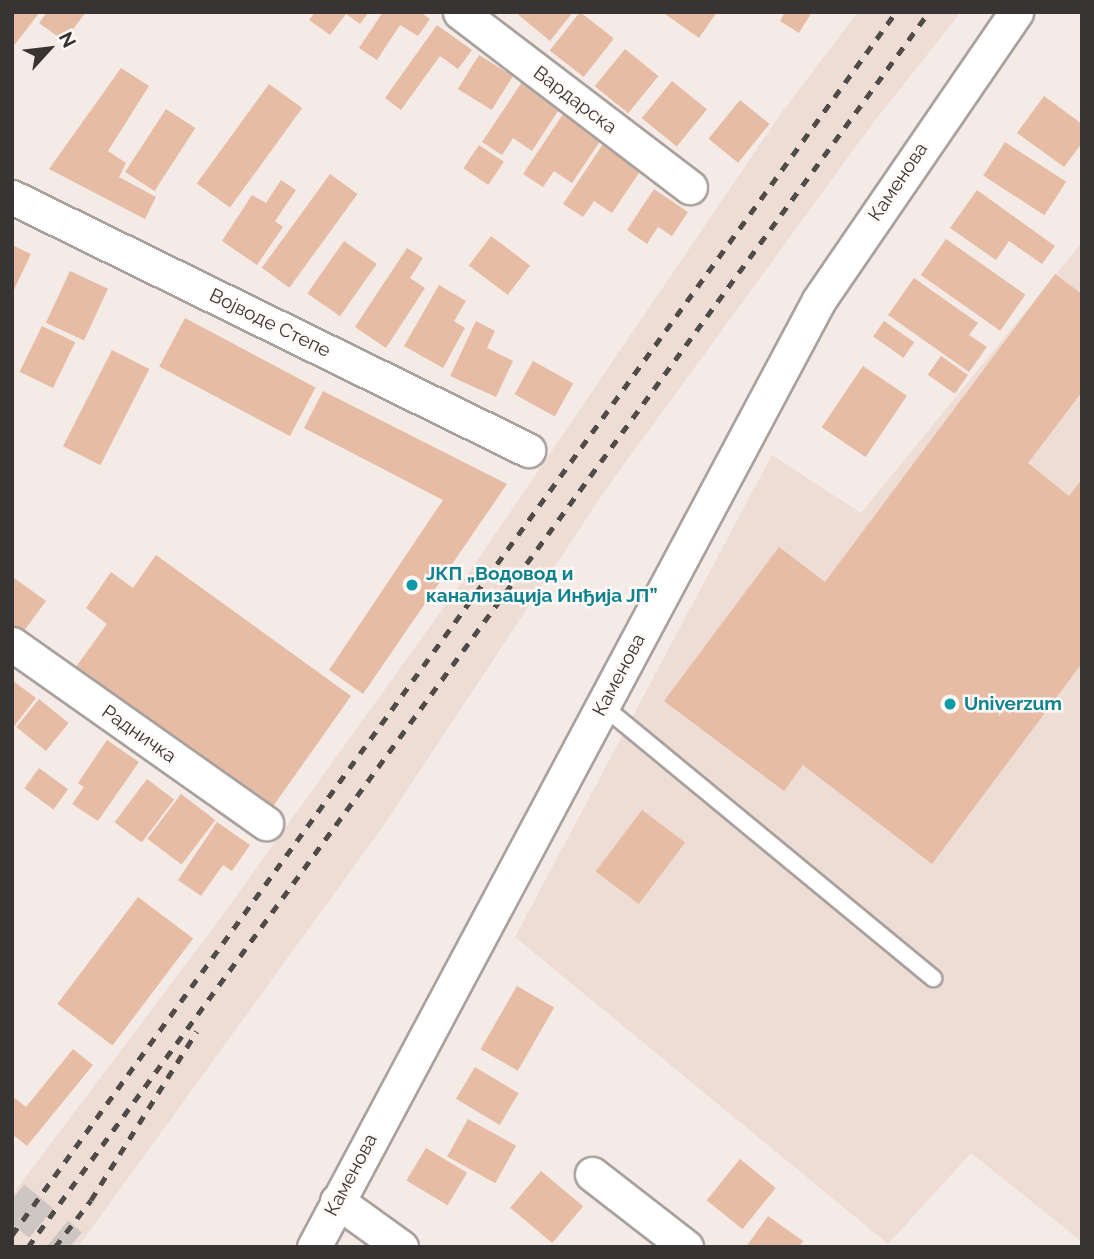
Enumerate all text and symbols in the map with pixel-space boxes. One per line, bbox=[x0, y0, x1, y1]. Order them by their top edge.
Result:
north arrow bbox=[14, 14, 84, 84]
text: N bbox=[55, 28, 81, 51]
street label: Вардарска bbox=[529, 61, 621, 139]
street label: Каменова bbox=[863, 138, 933, 226]
street label: Војводе Степе bbox=[206, 284, 334, 362]
place label: ЈКП „Водовод и канализација Инђија ЈП” bbox=[426, 563, 658, 607]
marker: ЈКП „Водовод и канализација Инђија ЈП” bbox=[404, 577, 420, 593]
street label: Каменова bbox=[588, 630, 650, 720]
place label: Univerzum bbox=[964, 693, 1062, 715]
marker: Univerzum bbox=[942, 696, 958, 712]
street label: Радничка bbox=[97, 700, 181, 768]
street label: Каменова bbox=[320, 1130, 382, 1220]

